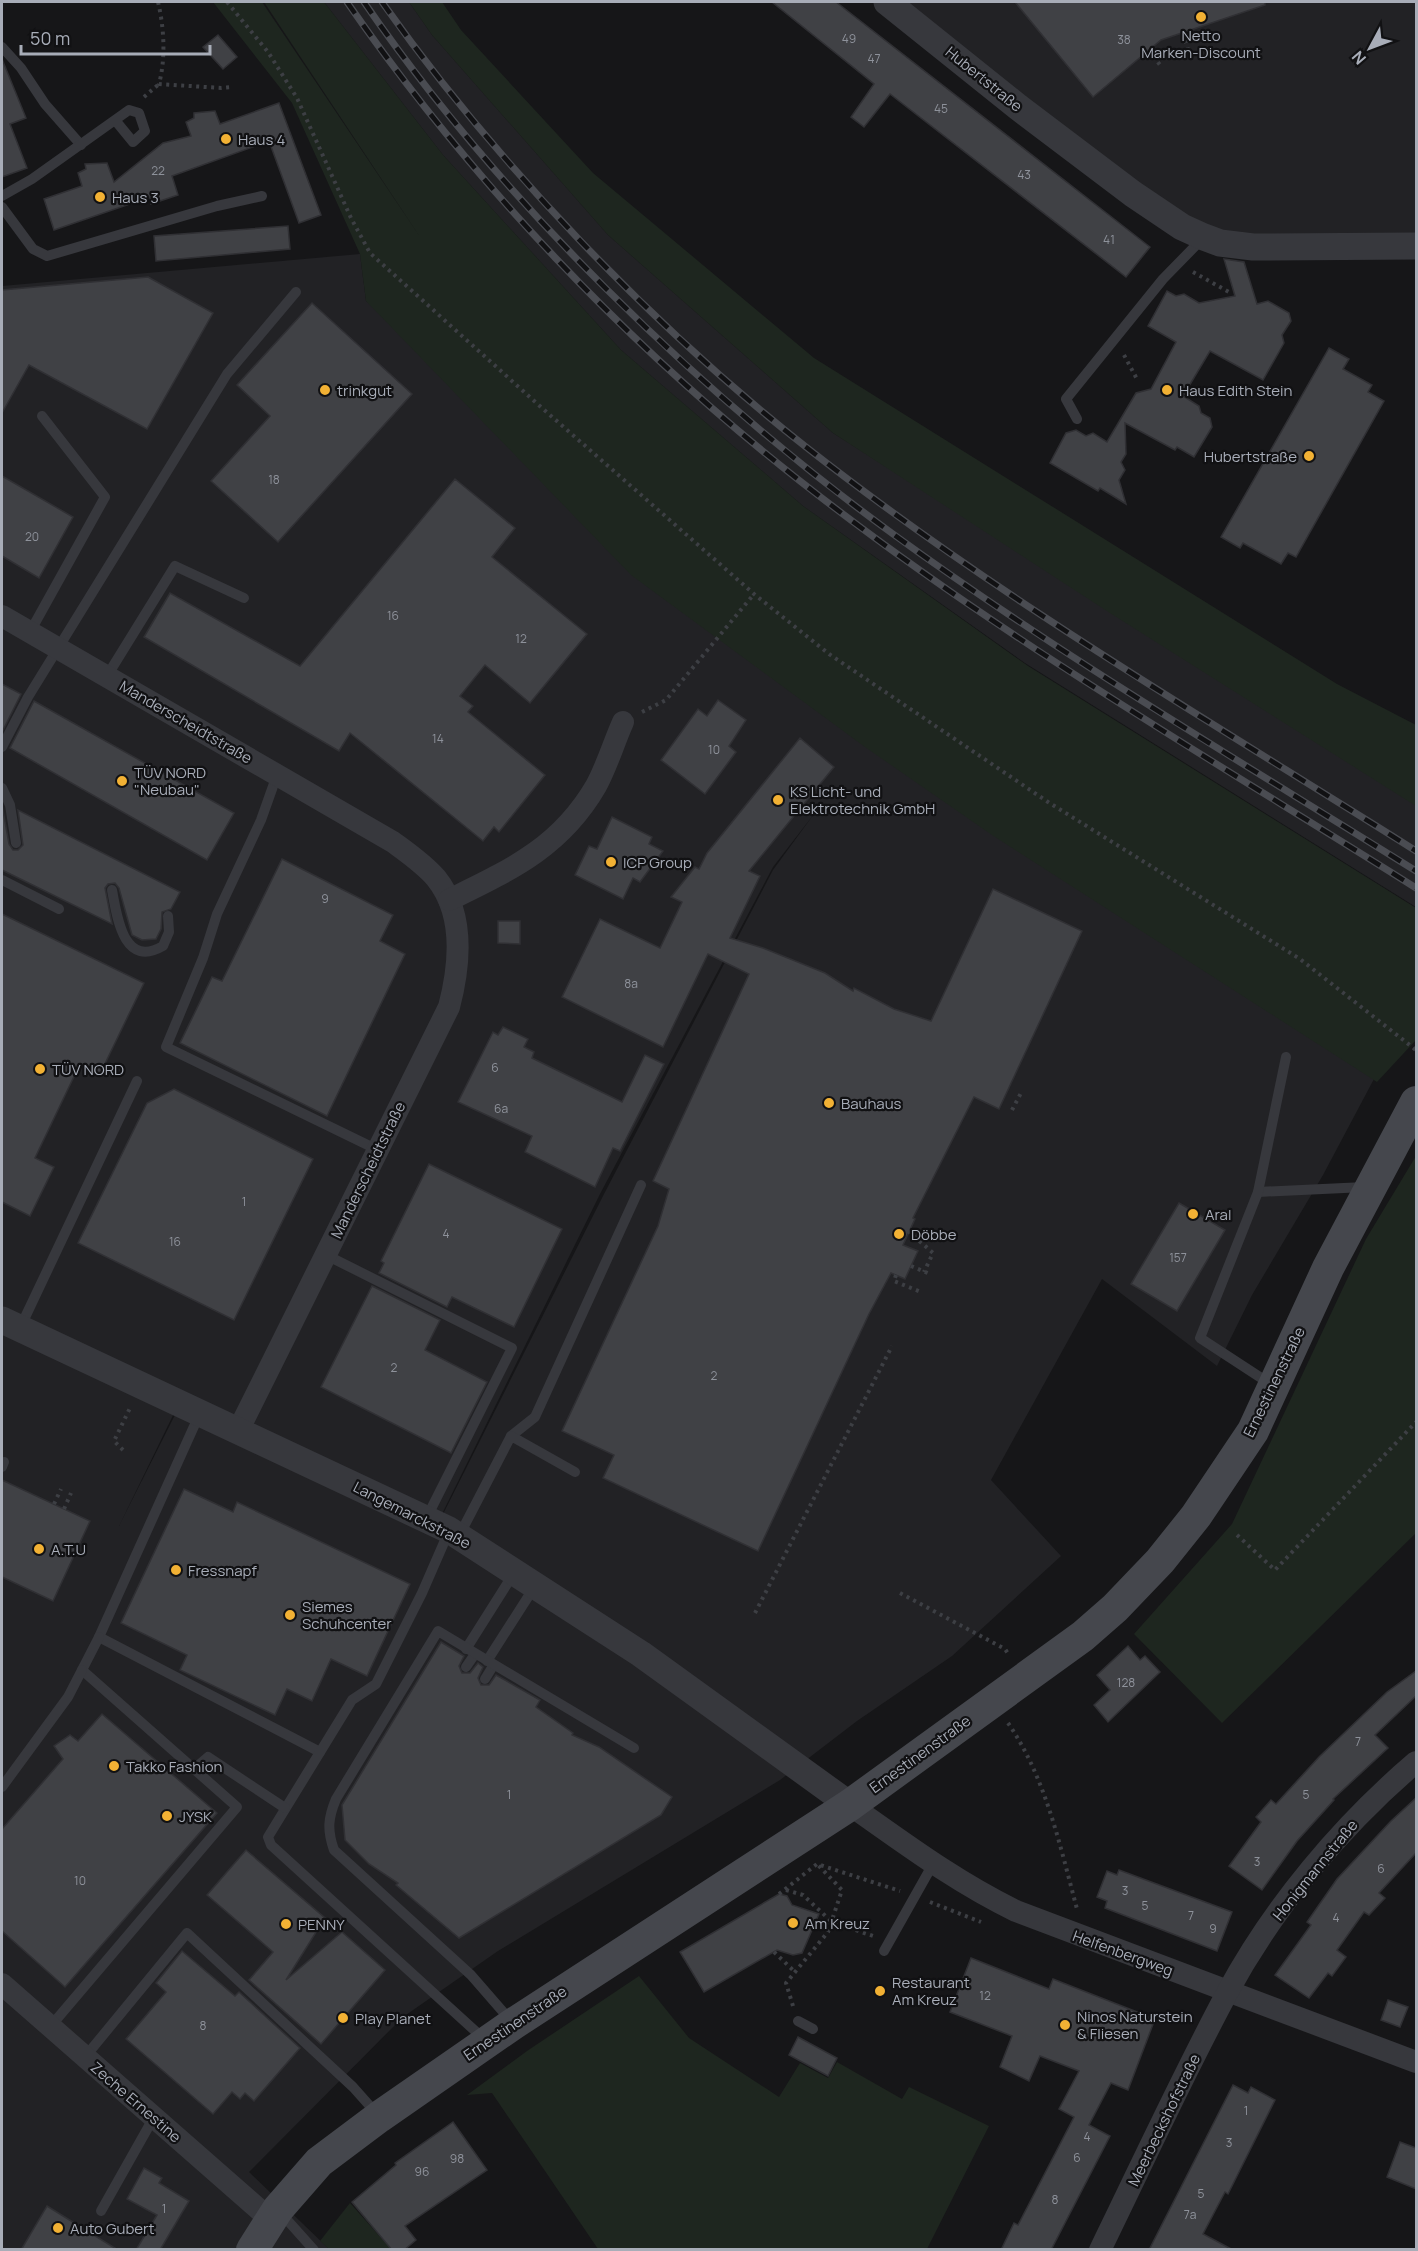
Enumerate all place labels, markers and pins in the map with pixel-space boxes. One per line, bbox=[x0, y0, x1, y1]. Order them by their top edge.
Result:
marker: Netto Marken-Discount bbox=[1194, 10, 1208, 24]
place label: Netto Marken-Discount bbox=[1141, 25, 1261, 63]
place label: Haus 4 bbox=[238, 129, 285, 150]
marker: Haus 4 bbox=[219, 132, 233, 146]
place label: Haus 3 bbox=[112, 187, 159, 208]
marker: Haus 3 bbox=[93, 190, 107, 204]
place label: trinkgut bbox=[337, 380, 392, 401]
place label: Haus Edith Stein bbox=[1179, 380, 1292, 401]
marker: trinkgut bbox=[318, 383, 332, 397]
marker: Haus Edith Stein bbox=[1160, 383, 1174, 397]
place label: Hubertstraße bbox=[1204, 446, 1297, 467]
marker: Hubertstraße bbox=[1302, 449, 1316, 463]
place label: TÜV NORD "Neubau" bbox=[134, 762, 206, 800]
marker: TÜV NORD "Neubau" bbox=[115, 774, 129, 788]
place label: KS Licht- und Elektrotechnik GmbH bbox=[790, 781, 935, 819]
marker: KS Licht- und Elektrotechnik GmbH bbox=[771, 793, 785, 807]
place label: ICP Group bbox=[623, 852, 692, 873]
marker: ICP Group bbox=[604, 855, 618, 869]
place label: TÜV NORD bbox=[52, 1059, 124, 1080]
marker: TÜV NORD bbox=[33, 1062, 47, 1076]
place label: Bauhaus bbox=[841, 1093, 902, 1114]
marker: Bauhaus bbox=[822, 1096, 836, 1110]
place label: Aral bbox=[1205, 1204, 1231, 1225]
marker: Aral bbox=[1186, 1207, 1200, 1221]
place label: Döbbe bbox=[911, 1224, 957, 1245]
marker: Döbbe bbox=[892, 1227, 906, 1241]
place label: A.T.U bbox=[51, 1539, 86, 1560]
marker: A.T.U bbox=[32, 1542, 46, 1556]
place label: Fressnapf bbox=[188, 1560, 257, 1581]
marker: Fressnapf bbox=[169, 1563, 183, 1577]
place label: Siemes Schuhcenter bbox=[302, 1596, 392, 1634]
marker: Siemes Schuhcenter bbox=[283, 1608, 297, 1622]
place label: Takko Fashion bbox=[126, 1756, 223, 1777]
marker: Takko Fashion bbox=[107, 1759, 121, 1773]
place label: JYSK bbox=[179, 1806, 212, 1827]
marker: JYSK bbox=[160, 1809, 174, 1823]
place label: Am Kreuz bbox=[805, 1913, 870, 1934]
place label: PENNY bbox=[298, 1914, 345, 1935]
marker: Am Kreuz bbox=[786, 1916, 800, 1930]
marker: PENNY bbox=[279, 1917, 293, 1931]
place label: Restaurant Am Kreuz bbox=[892, 1972, 970, 2010]
marker: Restaurant Am Kreuz bbox=[873, 1984, 887, 1998]
place label: Ninos Naturstein & Fliesen bbox=[1077, 2006, 1193, 2044]
place label: Play Planet bbox=[355, 2008, 431, 2029]
marker: Play Planet bbox=[336, 2011, 350, 2025]
marker: Ninos Naturstein & Fliesen bbox=[1058, 2018, 1072, 2032]
place label: Auto Gubert bbox=[70, 2218, 155, 2239]
marker: Auto Gubert bbox=[51, 2221, 65, 2235]

